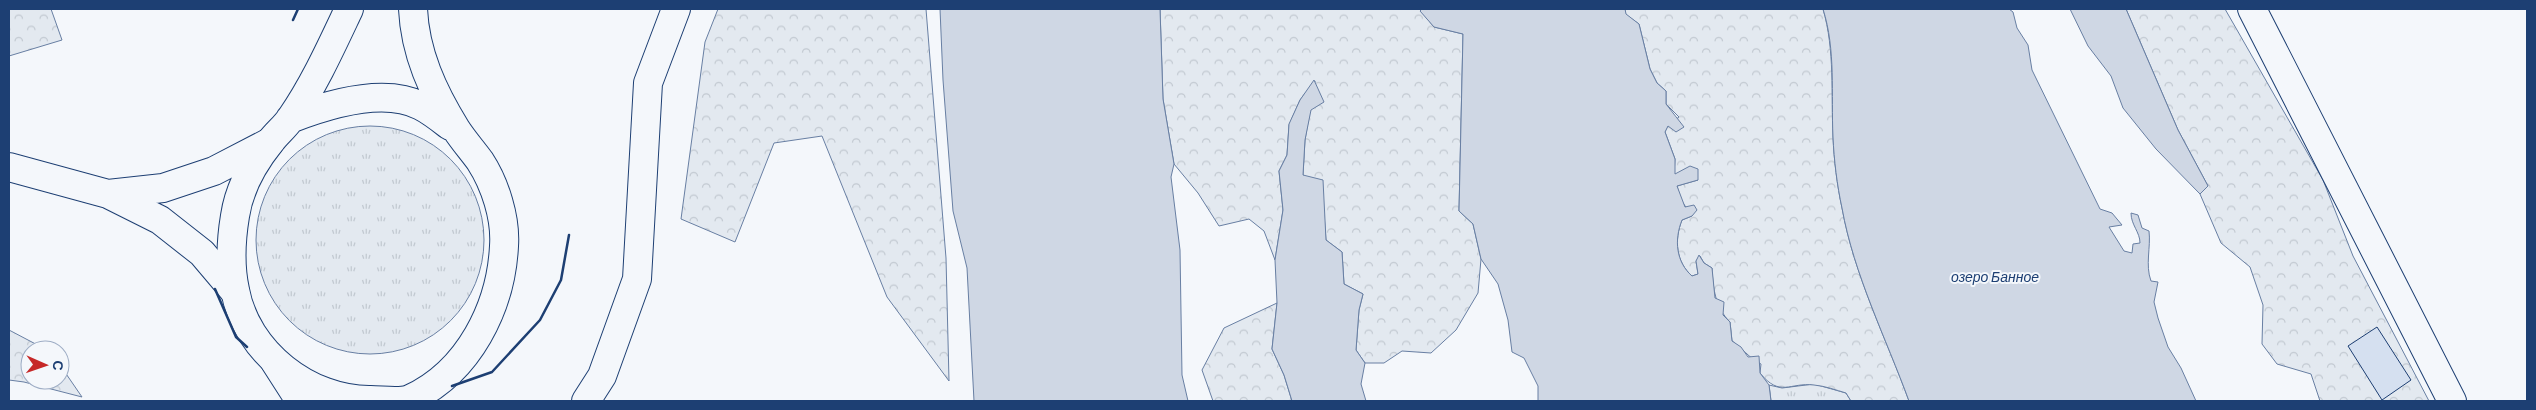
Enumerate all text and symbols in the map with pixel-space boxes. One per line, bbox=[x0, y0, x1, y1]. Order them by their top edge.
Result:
water label: озеро Банное bbox=[1951, 268, 2039, 285]
north arrow bbox=[20, 340, 70, 390]
text: С bbox=[50, 360, 67, 371]

